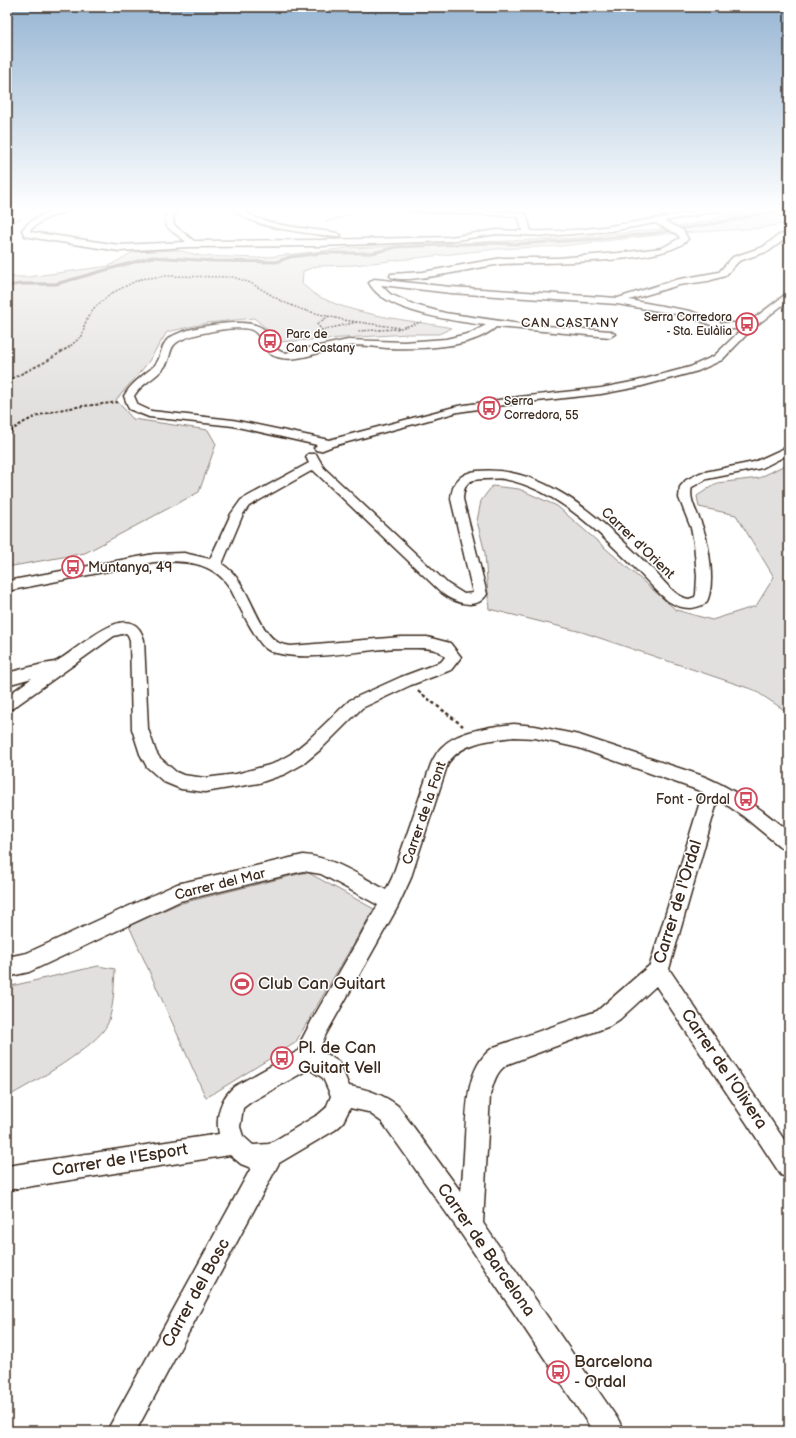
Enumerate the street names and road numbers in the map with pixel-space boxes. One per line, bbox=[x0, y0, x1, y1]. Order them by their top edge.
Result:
street label: Carrer d'Orient bbox=[598, 504, 679, 583]
street label: Carrer de la Font bbox=[398, 759, 450, 867]
street label: Carrer de l'Ordal bbox=[650, 838, 706, 966]
street label: Carrer del Mar bbox=[173, 864, 268, 904]
street label: Carrer de l'Olivera bbox=[677, 1005, 771, 1133]
street label: Carrer de l'Esport bbox=[51, 1139, 190, 1181]
street label: Carrer de Barcelona bbox=[433, 1180, 539, 1320]
street label: Carrer del Bosc bbox=[158, 1235, 234, 1351]

